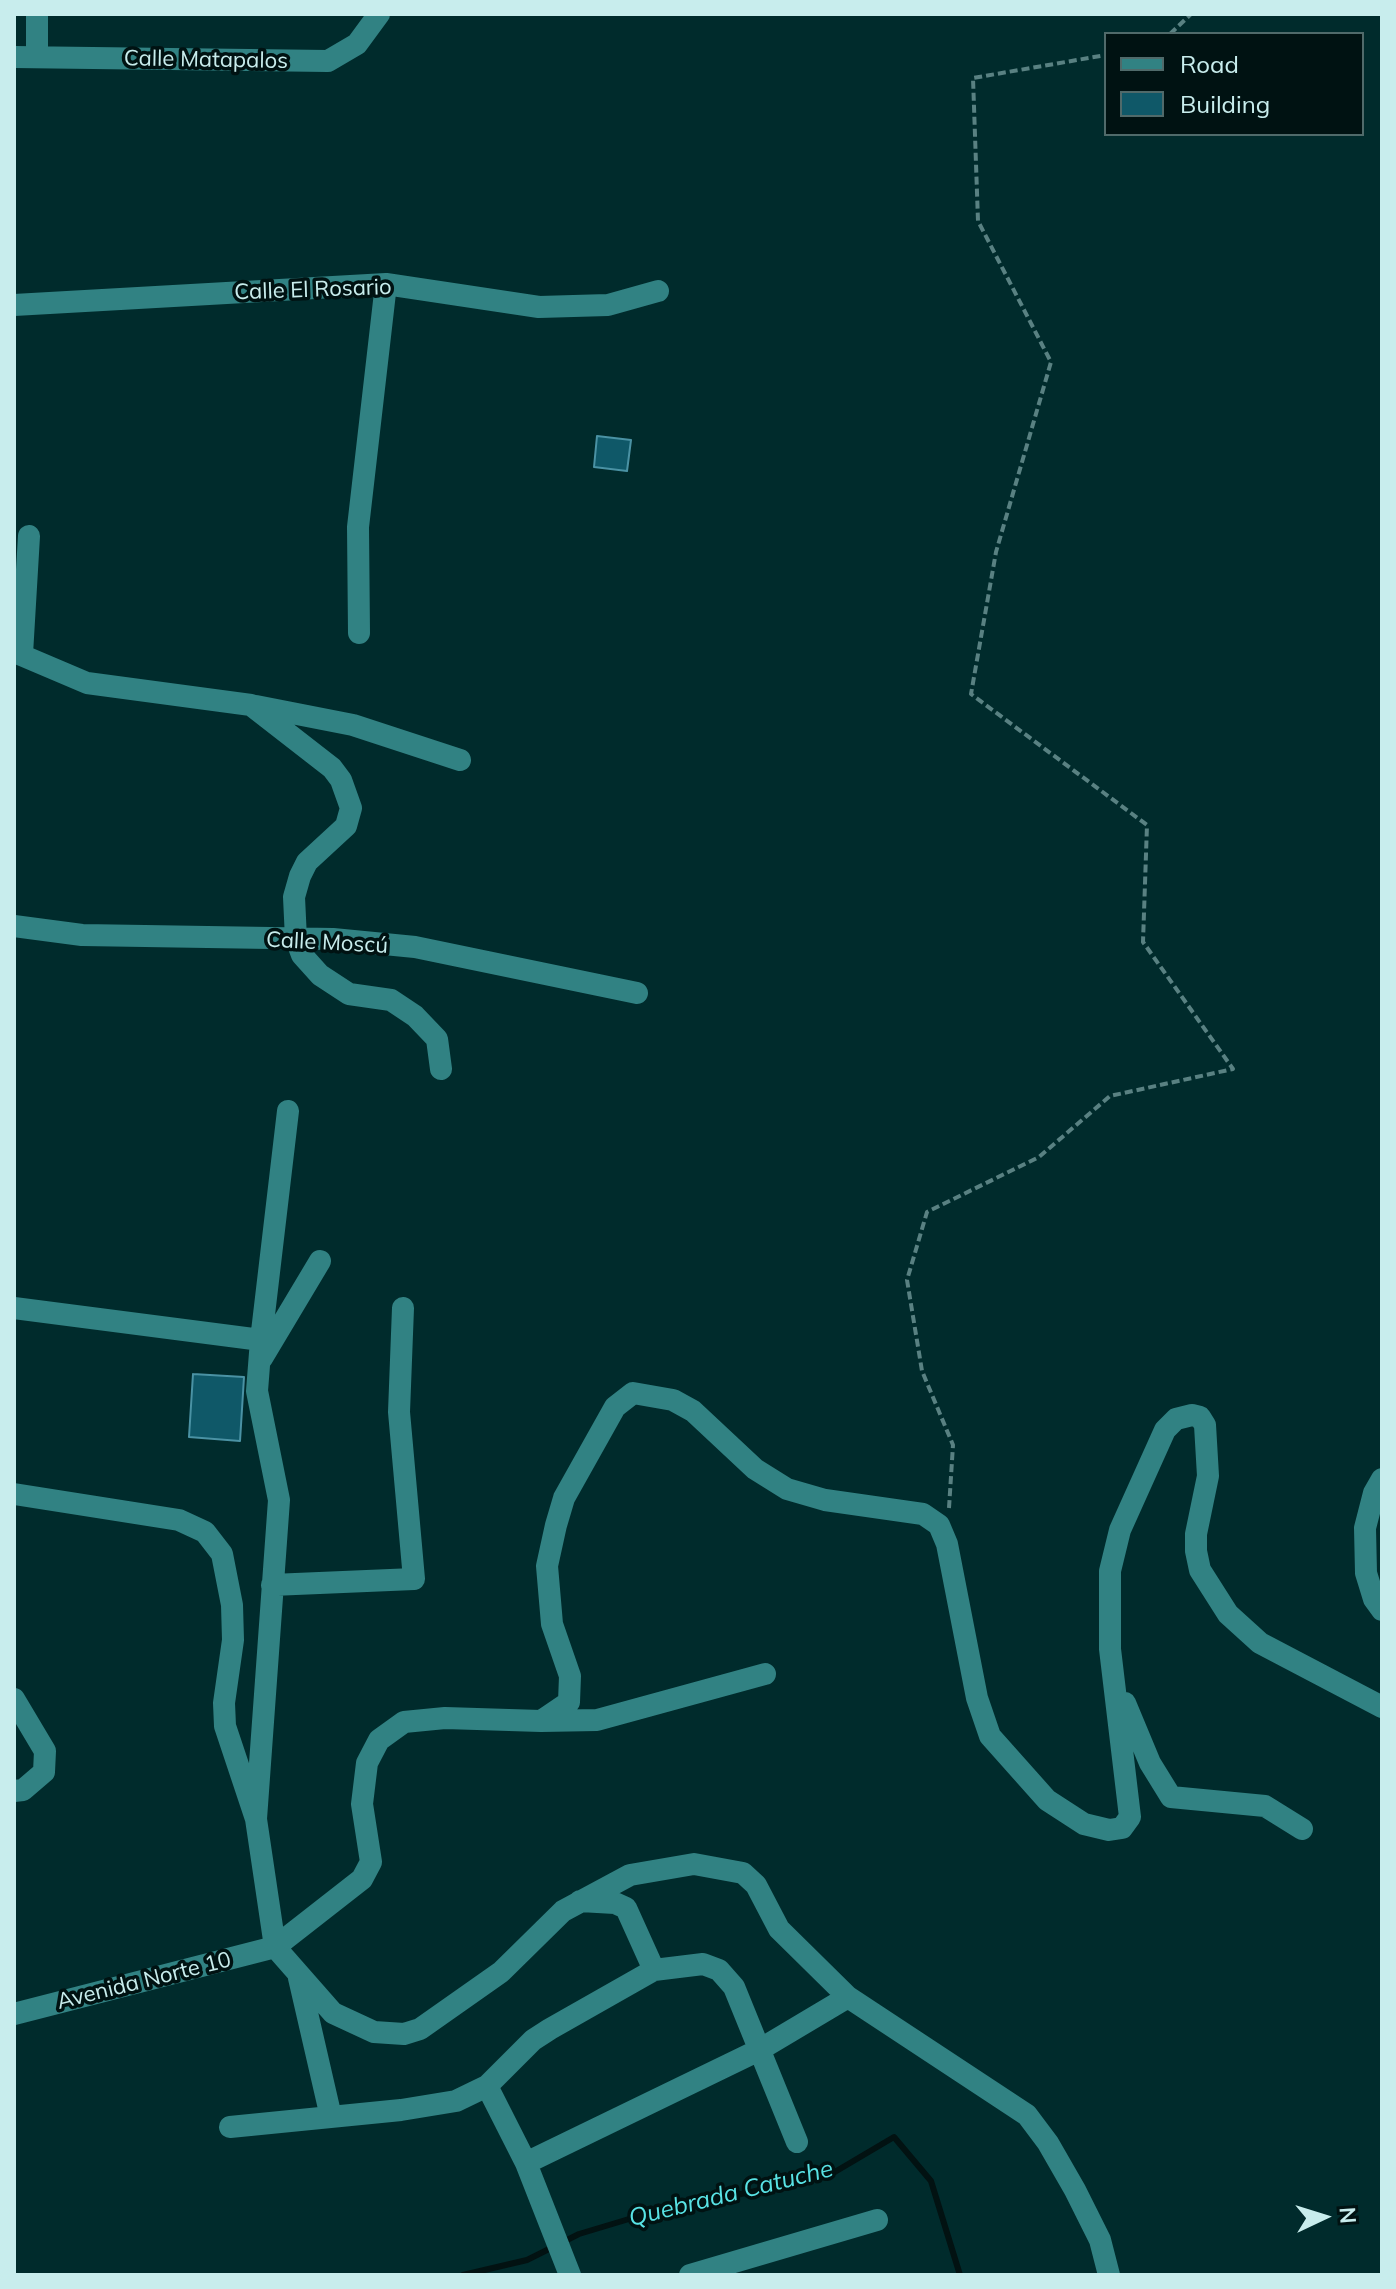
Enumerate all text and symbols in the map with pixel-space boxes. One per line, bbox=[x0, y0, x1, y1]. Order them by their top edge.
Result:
legend bbox=[1104, 32, 1364, 136]
street label: Calle Matapalos bbox=[124, 45, 288, 75]
text: Road bbox=[1180, 49, 1239, 79]
text: Building bbox=[1180, 89, 1270, 119]
street label: Calle El Rosario bbox=[234, 274, 392, 306]
street label: Calle Moscú bbox=[265, 927, 389, 959]
street label: Avenida Norte 10 bbox=[54, 1947, 234, 2015]
water label: Quebrada Catuche bbox=[626, 2155, 836, 2233]
north arrow bbox=[1284, 2177, 1364, 2257]
text: N bbox=[1333, 2206, 1362, 2225]

